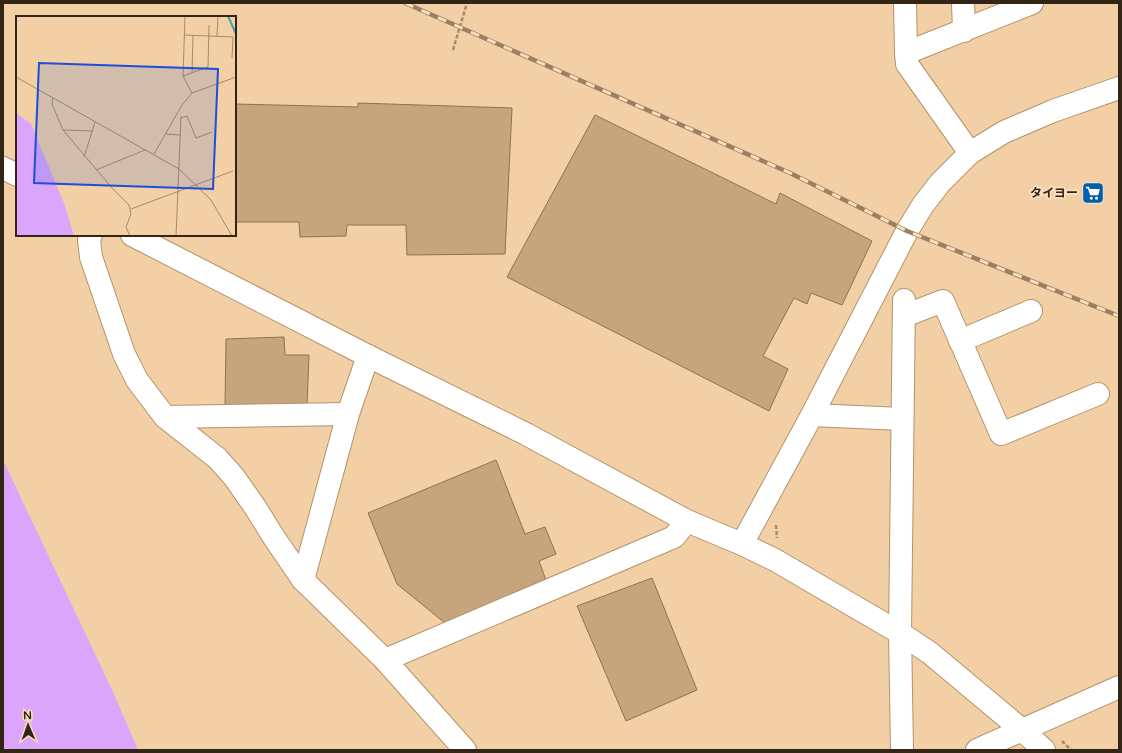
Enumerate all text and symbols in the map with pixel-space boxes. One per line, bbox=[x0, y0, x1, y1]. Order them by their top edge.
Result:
inset map bbox=[16, 16, 236, 236]
supermarket icon: タイヨー bbox=[1080, 180, 1106, 206]
place label: タイヨー bbox=[1030, 186, 1078, 200]
north arrow bbox=[8, 705, 48, 745]
text: N bbox=[23, 709, 32, 722]

